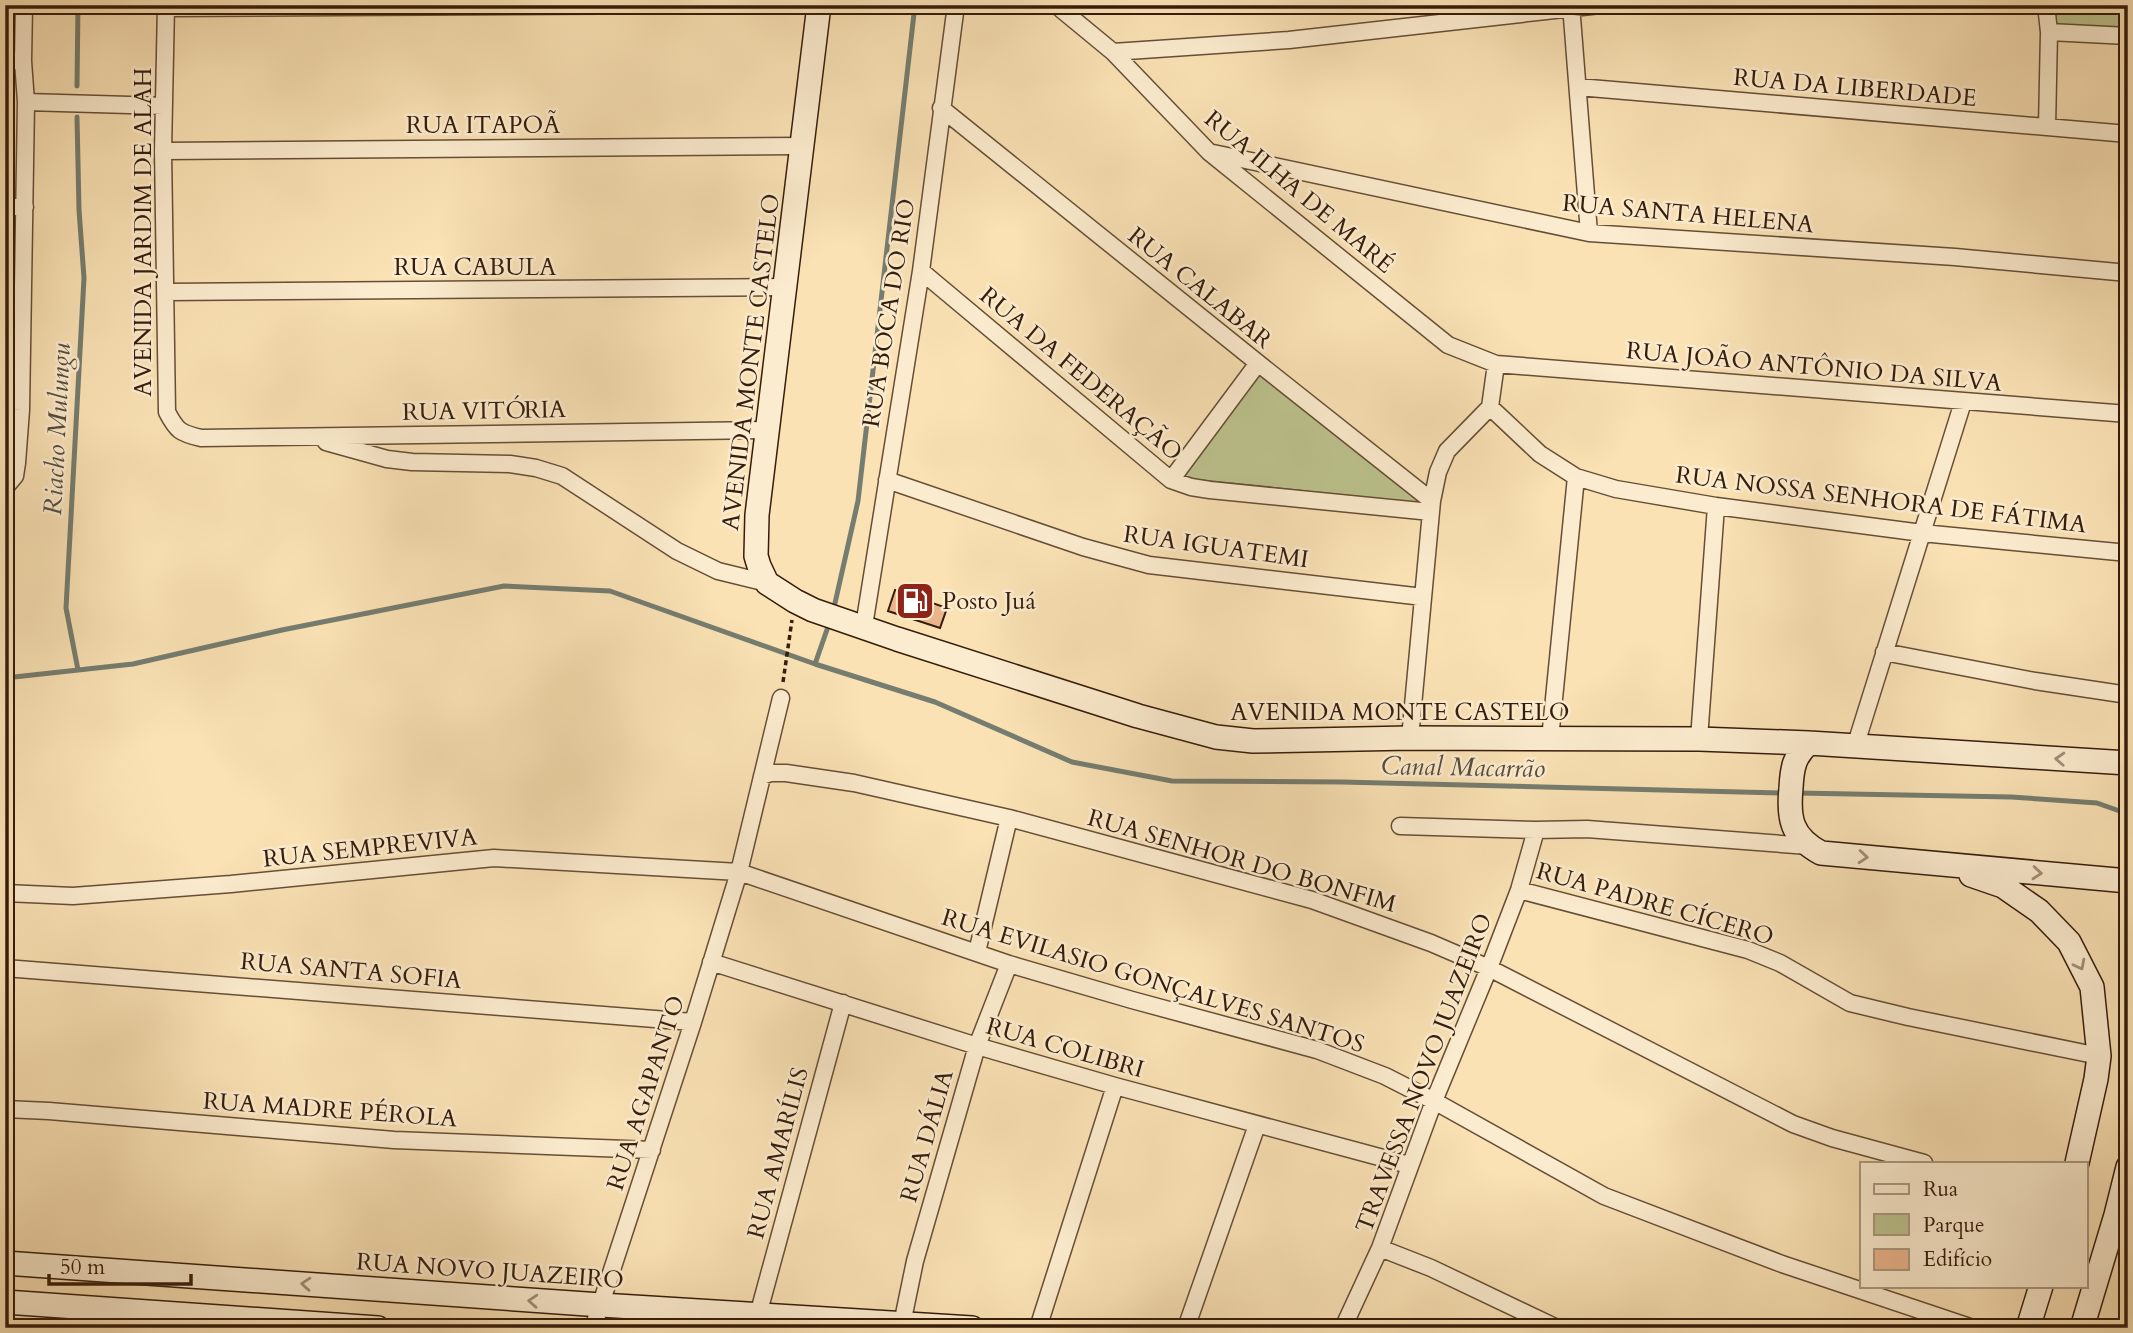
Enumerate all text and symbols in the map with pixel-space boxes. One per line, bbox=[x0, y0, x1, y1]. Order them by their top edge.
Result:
street label: RUA DA LIBERDADE bbox=[1732, 61, 1978, 115]
street label: AVENIDA JARDIM DE ALAH bbox=[127, 67, 160, 397]
street label: RUA ILHA DE MARÉ bbox=[1197, 103, 1401, 281]
street label: RUA ITAPOÃ bbox=[406, 109, 561, 142]
street label: RUA SANTA HELENA bbox=[1561, 187, 1816, 242]
street label: AVENIDA MONTE CASTELO bbox=[714, 192, 788, 532]
street label: RUA BOCA DO RIO bbox=[855, 196, 923, 430]
street label: RUA CALABAR bbox=[1121, 220, 1279, 357]
street label: RUA CABULA bbox=[394, 251, 557, 284]
street label: RUA DA FEDERAÇÃO bbox=[973, 279, 1189, 469]
street label: RUA JOÃO ANTÔNIO DA SILVA bbox=[1625, 334, 2004, 400]
water label: Riacho Mulungu bbox=[35, 342, 79, 516]
street label: RUA VITÓRIA bbox=[402, 393, 567, 429]
street label: RUA NOSSA SENHORA DE FÁTIMA bbox=[1674, 458, 2089, 542]
street label: RUA IGUATEMI bbox=[1121, 518, 1311, 576]
fuel station icon: Posto Juá bbox=[894, 580, 936, 622]
place label: Posto Juá bbox=[942, 585, 1036, 618]
street label: AVENIDA MONTE CASTELO bbox=[1230, 696, 1570, 729]
water label: Canal Macarrão bbox=[1381, 748, 1545, 786]
one-way arrow bbox=[2054, 752, 2065, 767]
street label: RUA SENHOR DO BONFIM bbox=[1084, 801, 1401, 921]
street label: RUA SEMPREVIVA bbox=[261, 820, 480, 876]
one-way arrow bbox=[1858, 849, 1869, 864]
street label: RUA PADRE CÍCERO bbox=[1532, 854, 1778, 954]
one-way arrow bbox=[2032, 865, 2043, 880]
street label: RUA EVILASIO GONÇALVES SANTOS bbox=[938, 901, 1368, 1061]
street label: TRAVESSA NOVO JUAZEIRO bbox=[1348, 909, 1500, 1237]
street label: RUA SANTA SOFIA bbox=[239, 945, 464, 997]
one-way arrow bbox=[2072, 958, 2086, 970]
street label: RUA AGAPANTO bbox=[599, 991, 693, 1195]
street label: RUA COLIBRI bbox=[982, 1010, 1148, 1086]
street label: RUA AMARÍLIS bbox=[739, 1064, 817, 1242]
street label: RUA DÁLIA bbox=[892, 1065, 962, 1206]
street label: RUA MADRE PÉROLA bbox=[202, 1085, 459, 1135]
legend bbox=[1860, 1162, 2088, 1288]
text: Rua bbox=[1923, 1175, 1958, 1204]
text: Parque bbox=[1923, 1211, 1984, 1240]
scale bar bbox=[49, 1242, 191, 1286]
street label: RUA NOVO JUAZEIRO bbox=[355, 1245, 625, 1297]
text: Edifício bbox=[1923, 1245, 1992, 1274]
text: 50 m bbox=[60, 1253, 105, 1282]
one-way arrow bbox=[300, 1277, 311, 1292]
one-way arrow bbox=[527, 1293, 538, 1308]

